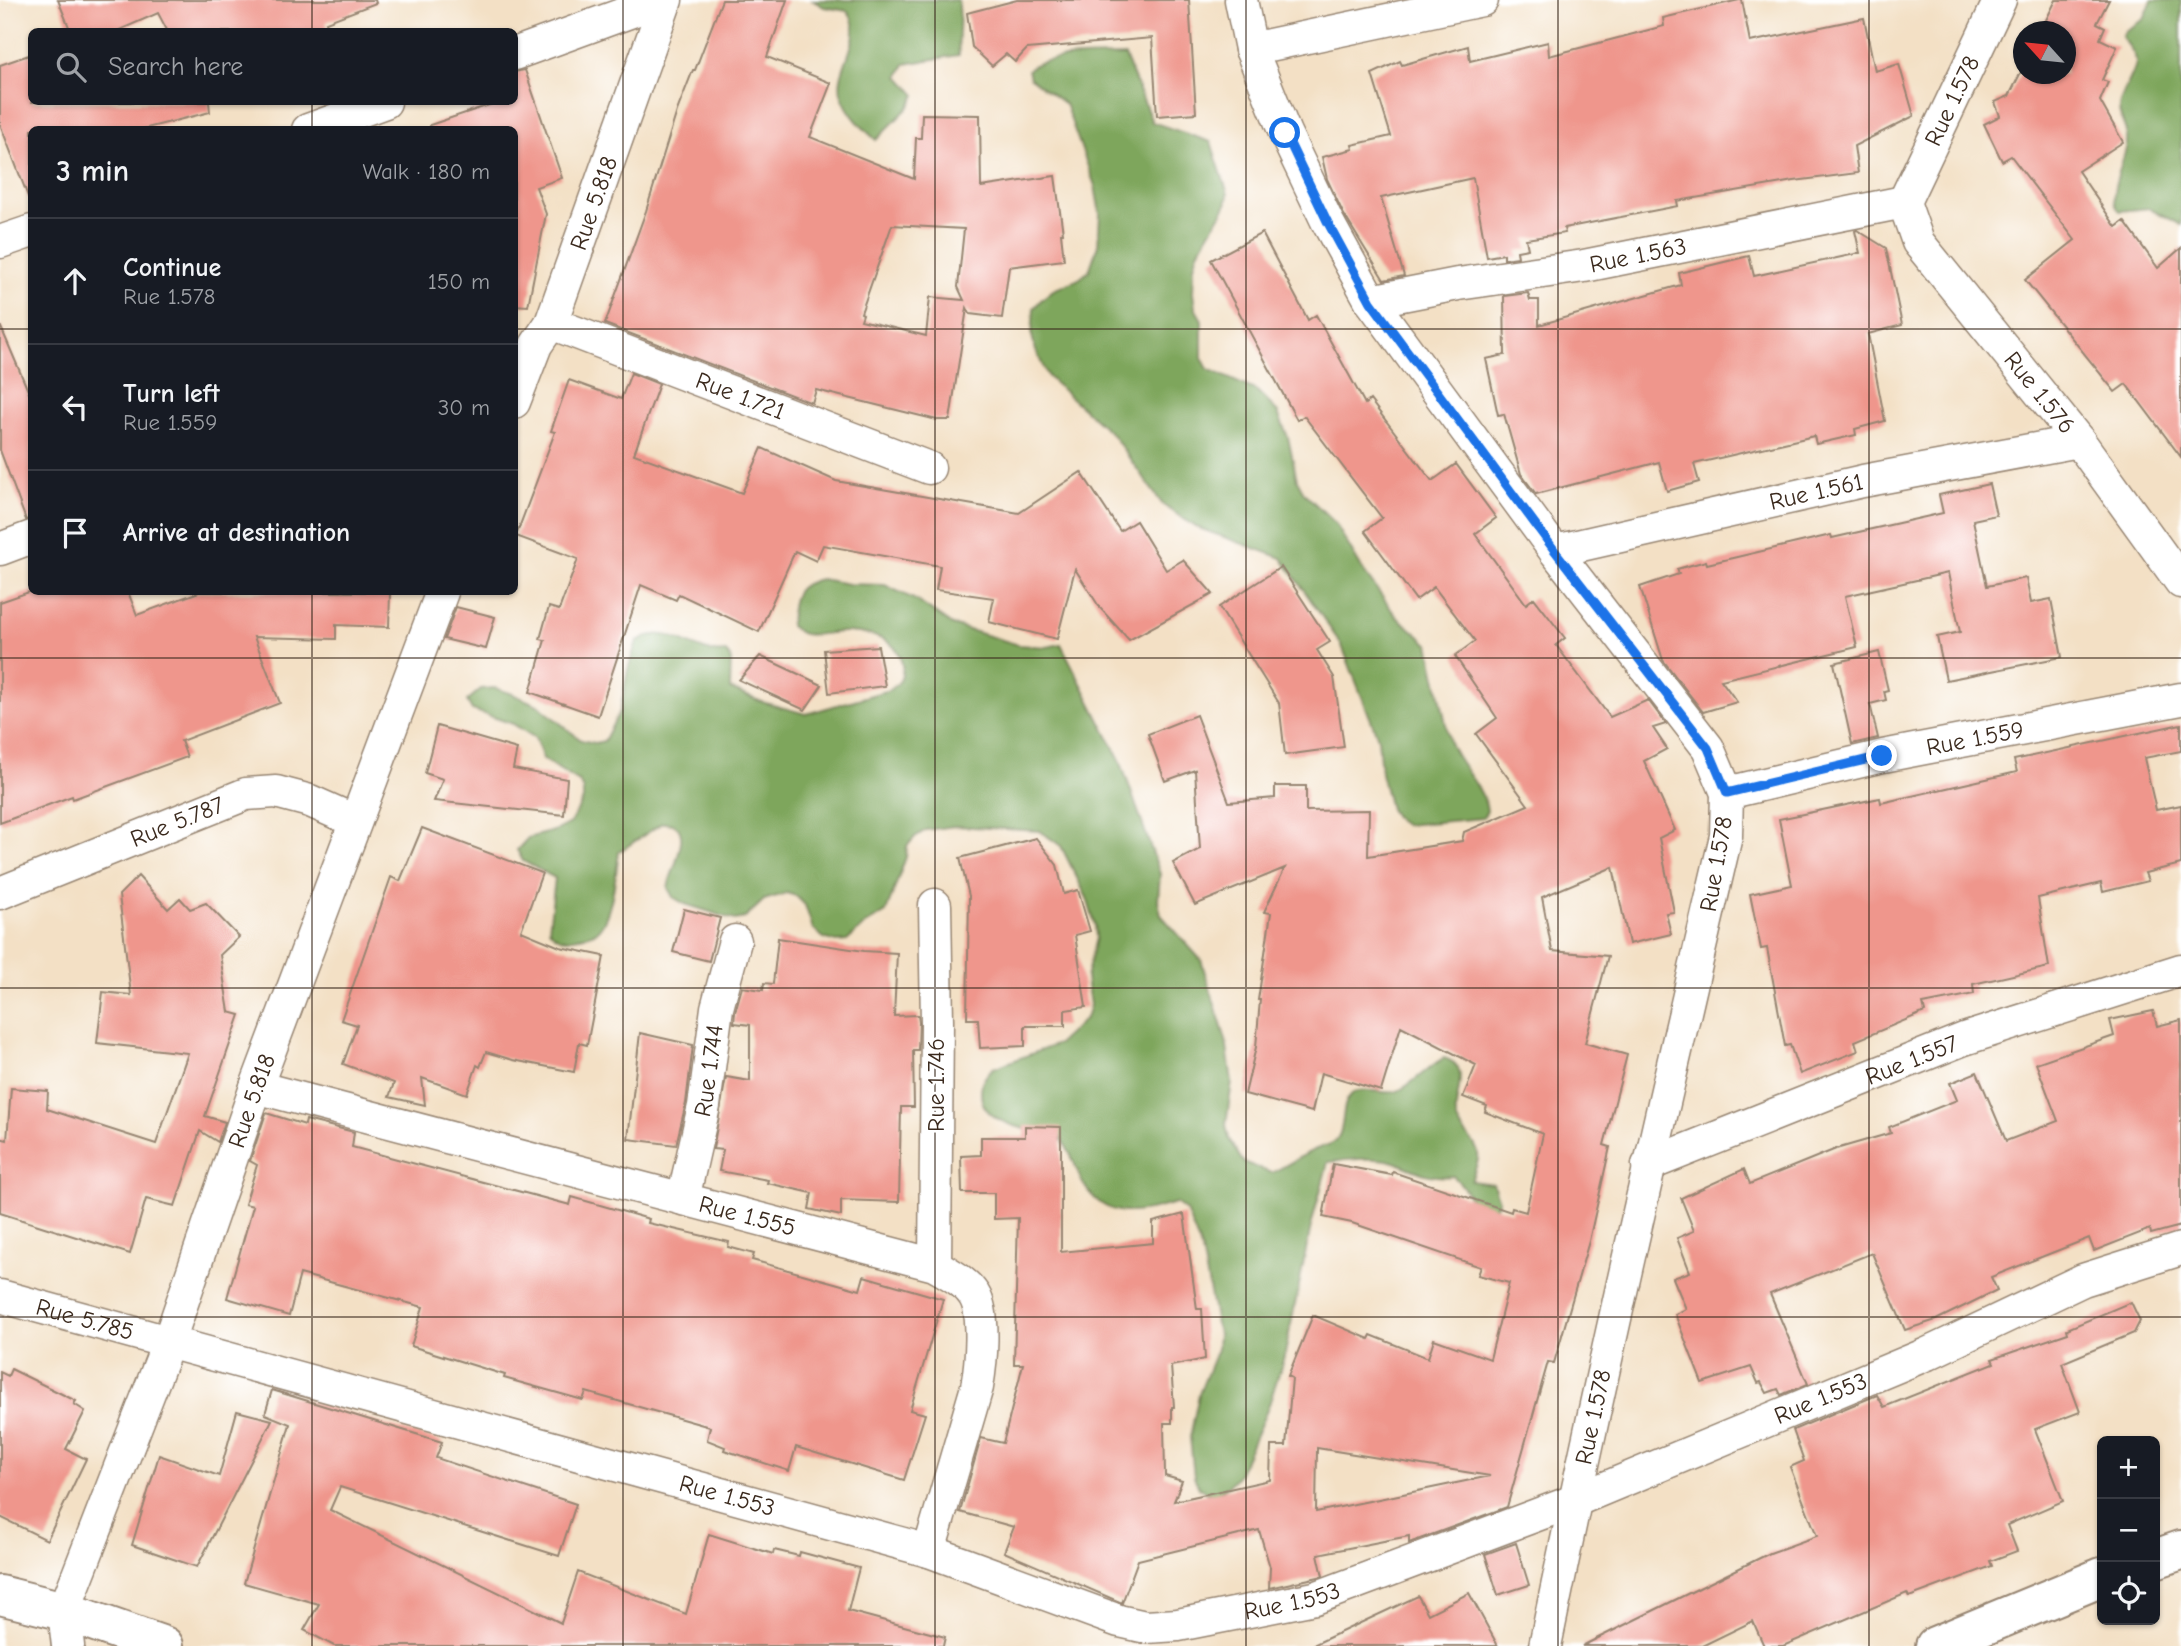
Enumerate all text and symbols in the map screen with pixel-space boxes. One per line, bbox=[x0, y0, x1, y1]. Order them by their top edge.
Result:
north arrow bbox=[2013, 21, 2076, 84]
search box bbox=[28, 28, 518, 105]
icon: search bbox=[52, 48, 90, 86]
street label: Rue 1.578 bbox=[1919, 51, 1985, 150]
text: Search here bbox=[108, 52, 243, 82]
route start bbox=[1269, 117, 1300, 148]
street label: Rue 5.818 bbox=[564, 152, 623, 254]
text: 3 min bbox=[56, 154, 129, 189]
text: Walk · 180 m bbox=[363, 158, 490, 185]
street label: Rue 1.563 bbox=[1587, 232, 1689, 279]
text: Continue bbox=[123, 253, 221, 283]
icon: ahead bbox=[56, 262, 94, 300]
text: 150 m bbox=[428, 268, 490, 295]
text: Rue 1.578 bbox=[123, 283, 215, 310]
street label: Rue 1.576 bbox=[1998, 346, 2081, 439]
street label: Rue 1.721 bbox=[692, 366, 789, 425]
text: Turn left bbox=[123, 379, 220, 409]
icon: left bbox=[56, 388, 94, 426]
text: 30 m bbox=[438, 394, 490, 421]
text: Rue 1.559 bbox=[123, 409, 217, 436]
street label: Rue 1.561 bbox=[1767, 467, 1866, 516]
icon: arrive bbox=[56, 514, 94, 552]
text: Arrive at destination bbox=[123, 518, 350, 548]
street label: Rue 1.559 bbox=[1924, 715, 2026, 761]
route end bbox=[1866, 740, 1897, 771]
street label: Rue 5.787 bbox=[126, 790, 228, 853]
street label: Rue 1.578 bbox=[1694, 814, 1738, 914]
street label: Rue 1.744 bbox=[688, 1023, 729, 1119]
street label: Rue 1.557 bbox=[1861, 1029, 1962, 1091]
street label: Rue 1.746 bbox=[922, 1038, 950, 1132]
street label: Rue 5.818 bbox=[222, 1050, 281, 1151]
street label: Rue 1.555 bbox=[696, 1190, 799, 1242]
street label: Rue 5.785 bbox=[33, 1293, 137, 1346]
street label: Rue 1.578 bbox=[1569, 1367, 1617, 1467]
street label: Rue 1.553 bbox=[1770, 1367, 1871, 1430]
map controls bbox=[2097, 1436, 2160, 1625]
button: + bbox=[2097, 1436, 2160, 1499]
street label: Rue 1.553 bbox=[676, 1469, 778, 1522]
button: − bbox=[2097, 1499, 2160, 1562]
button: locate bbox=[2097, 1562, 2160, 1625]
street label: Rue 1.553 bbox=[1241, 1576, 1344, 1626]

